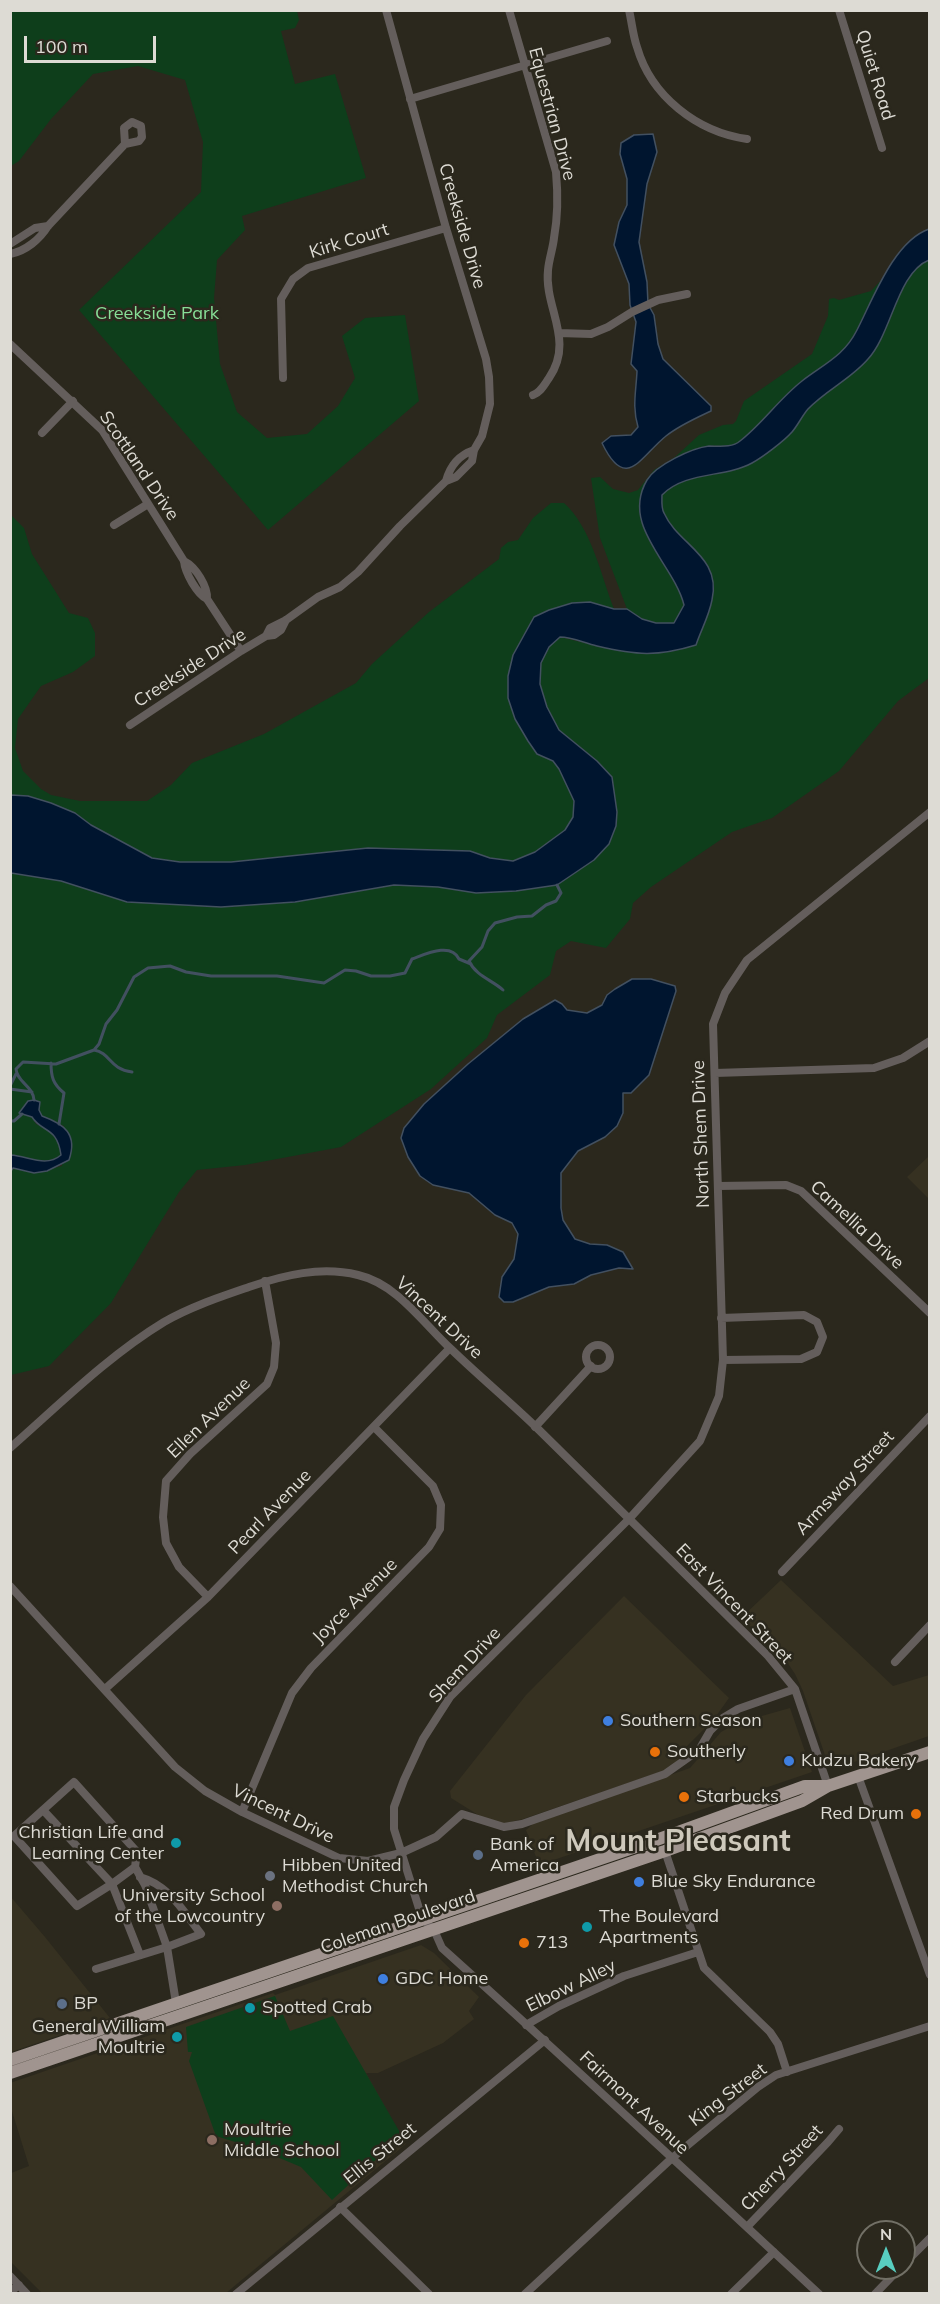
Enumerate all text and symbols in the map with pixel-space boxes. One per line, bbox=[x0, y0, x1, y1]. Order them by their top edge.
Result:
scale bar bbox=[27, 24, 159, 62]
street label: Quiet Road bbox=[851, 27, 899, 123]
text: 100 m bbox=[35, 35, 88, 58]
street label: Equestrian Drive bbox=[524, 45, 580, 183]
street label: Creekside Drive bbox=[434, 161, 490, 291]
street label: Kirk Court bbox=[307, 219, 391, 263]
park label: Creekside Park bbox=[95, 303, 219, 325]
street label: Scottland Drive bbox=[95, 407, 183, 525]
street label: Creekside Drive bbox=[130, 624, 250, 712]
street label: North Shem Drive bbox=[688, 1060, 714, 1208]
street label: Camellia Drive bbox=[806, 1176, 908, 1274]
street label: Vincent Drive bbox=[391, 1272, 487, 1364]
street label: Ellen Avenue bbox=[163, 1373, 255, 1463]
street label: Armsway Street bbox=[791, 1426, 899, 1540]
street label: Pearl Avenue bbox=[224, 1465, 316, 1559]
street label: East Vincent Street bbox=[671, 1540, 797, 1668]
street label: Joyce Avenue bbox=[308, 1554, 402, 1648]
street label: Shem Drive bbox=[425, 1623, 505, 1707]
place label: Southern Season bbox=[620, 1710, 762, 1732]
marker: Southern Season bbox=[601, 1714, 615, 1728]
place label: Southerly bbox=[667, 1741, 746, 1763]
marker: Southerly bbox=[648, 1745, 662, 1759]
place label: Kudzu Bakery bbox=[801, 1750, 916, 1772]
marker: Kudzu Bakery bbox=[782, 1754, 796, 1768]
street label: Vincent Drive bbox=[228, 1780, 338, 1848]
place label: Starbucks bbox=[696, 1786, 779, 1808]
marker: Starbucks bbox=[677, 1790, 691, 1804]
place label: Red Drum bbox=[820, 1803, 904, 1825]
marker: Red Drum bbox=[909, 1807, 923, 1821]
place label: Christian Life and Learning Center bbox=[18, 1822, 164, 1864]
district label: Mount Pleasant bbox=[565, 1824, 791, 1860]
place label: Bank of America bbox=[490, 1834, 559, 1876]
marker: Christian Life and Learning Center bbox=[169, 1836, 183, 1850]
marker: Bank of America bbox=[471, 1848, 485, 1862]
place label: Hibben United Methodist Church bbox=[282, 1855, 428, 1898]
marker: Hibben United Methodist Church bbox=[263, 1869, 277, 1883]
place label: Blue Sky Endurance bbox=[651, 1871, 815, 1893]
marker: Blue Sky Endurance bbox=[632, 1875, 646, 1889]
place label: University School of the Lowcountry bbox=[114, 1885, 265, 1928]
street label: Coleman Boulevard bbox=[318, 1885, 478, 1959]
marker: University School of the Lowcountry bbox=[270, 1899, 284, 1913]
place label: The Boulevard Apartments bbox=[599, 1906, 719, 1948]
marker: The Boulevard Apartments bbox=[580, 1920, 594, 1934]
place label: 713 bbox=[536, 1932, 568, 1954]
marker: 713 bbox=[517, 1936, 531, 1950]
street label: Elbow Alley bbox=[523, 1955, 619, 2017]
place label: GDC Home bbox=[395, 1968, 488, 1990]
marker: GDC Home bbox=[376, 1972, 390, 1986]
place label: BP bbox=[74, 1993, 98, 2015]
marker: BP bbox=[55, 1997, 69, 2011]
place label: Spotted Crab bbox=[262, 1997, 372, 2019]
marker: Spotted Crab bbox=[243, 2001, 257, 2015]
place label: General William Moultrie bbox=[32, 2016, 165, 2058]
marker: General William Moultrie bbox=[170, 2030, 184, 2044]
street label: Fairmont Avenue bbox=[575, 2047, 693, 2159]
street label: King Street bbox=[685, 2059, 771, 2131]
street label: Ellis Street bbox=[339, 2118, 421, 2190]
place label: Moultrie Middle School bbox=[224, 2119, 340, 2162]
street label: Cherry Street bbox=[736, 2120, 828, 2216]
marker: Moultrie Middle School bbox=[205, 2133, 219, 2147]
north arrow bbox=[856, 2220, 916, 2280]
text: N bbox=[880, 2224, 892, 2244]

